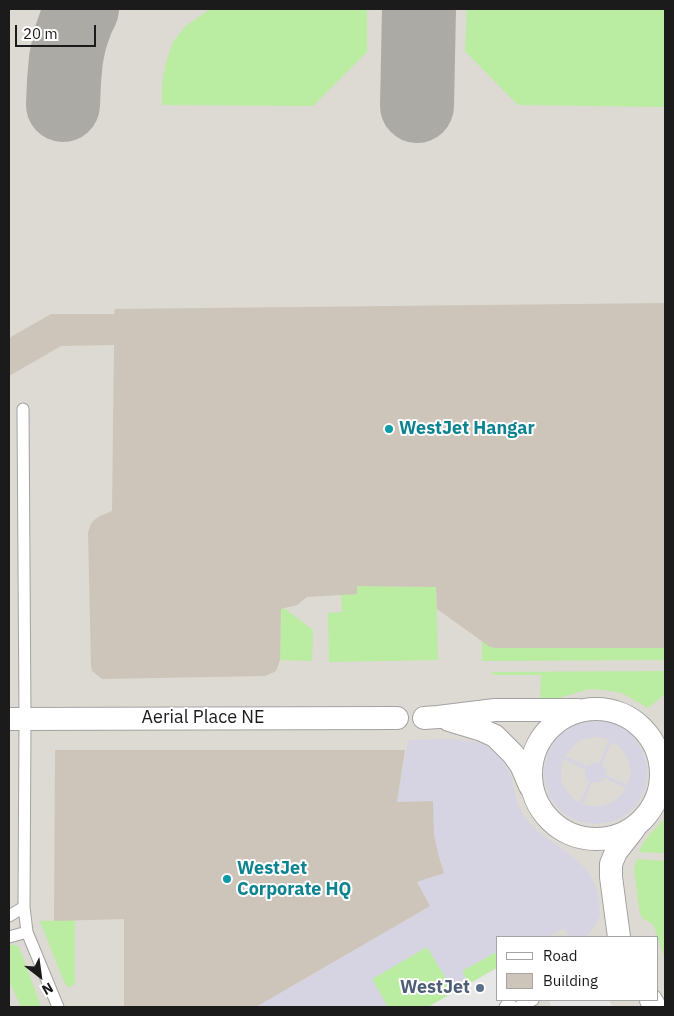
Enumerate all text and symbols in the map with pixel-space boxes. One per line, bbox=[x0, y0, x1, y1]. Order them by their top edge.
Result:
scale bar bbox=[18, 15, 99, 47]
text: 20 m bbox=[23, 24, 58, 43]
place label: WestJet Hangar bbox=[399, 418, 535, 440]
marker: WestJet Hangar bbox=[383, 423, 395, 435]
street label: Aerial Place NE bbox=[142, 707, 264, 729]
place label: WestJet Corporate HQ bbox=[237, 858, 351, 901]
marker: WestJet Corporate HQ bbox=[221, 873, 233, 885]
legend bbox=[497, 936, 659, 1001]
text: Road bbox=[543, 946, 578, 965]
north arrow bbox=[15, 951, 65, 1001]
text: Building bbox=[543, 971, 598, 990]
place label: WestJet bbox=[400, 977, 470, 999]
text: N bbox=[39, 979, 56, 999]
marker: WestJet bbox=[474, 982, 486, 994]

